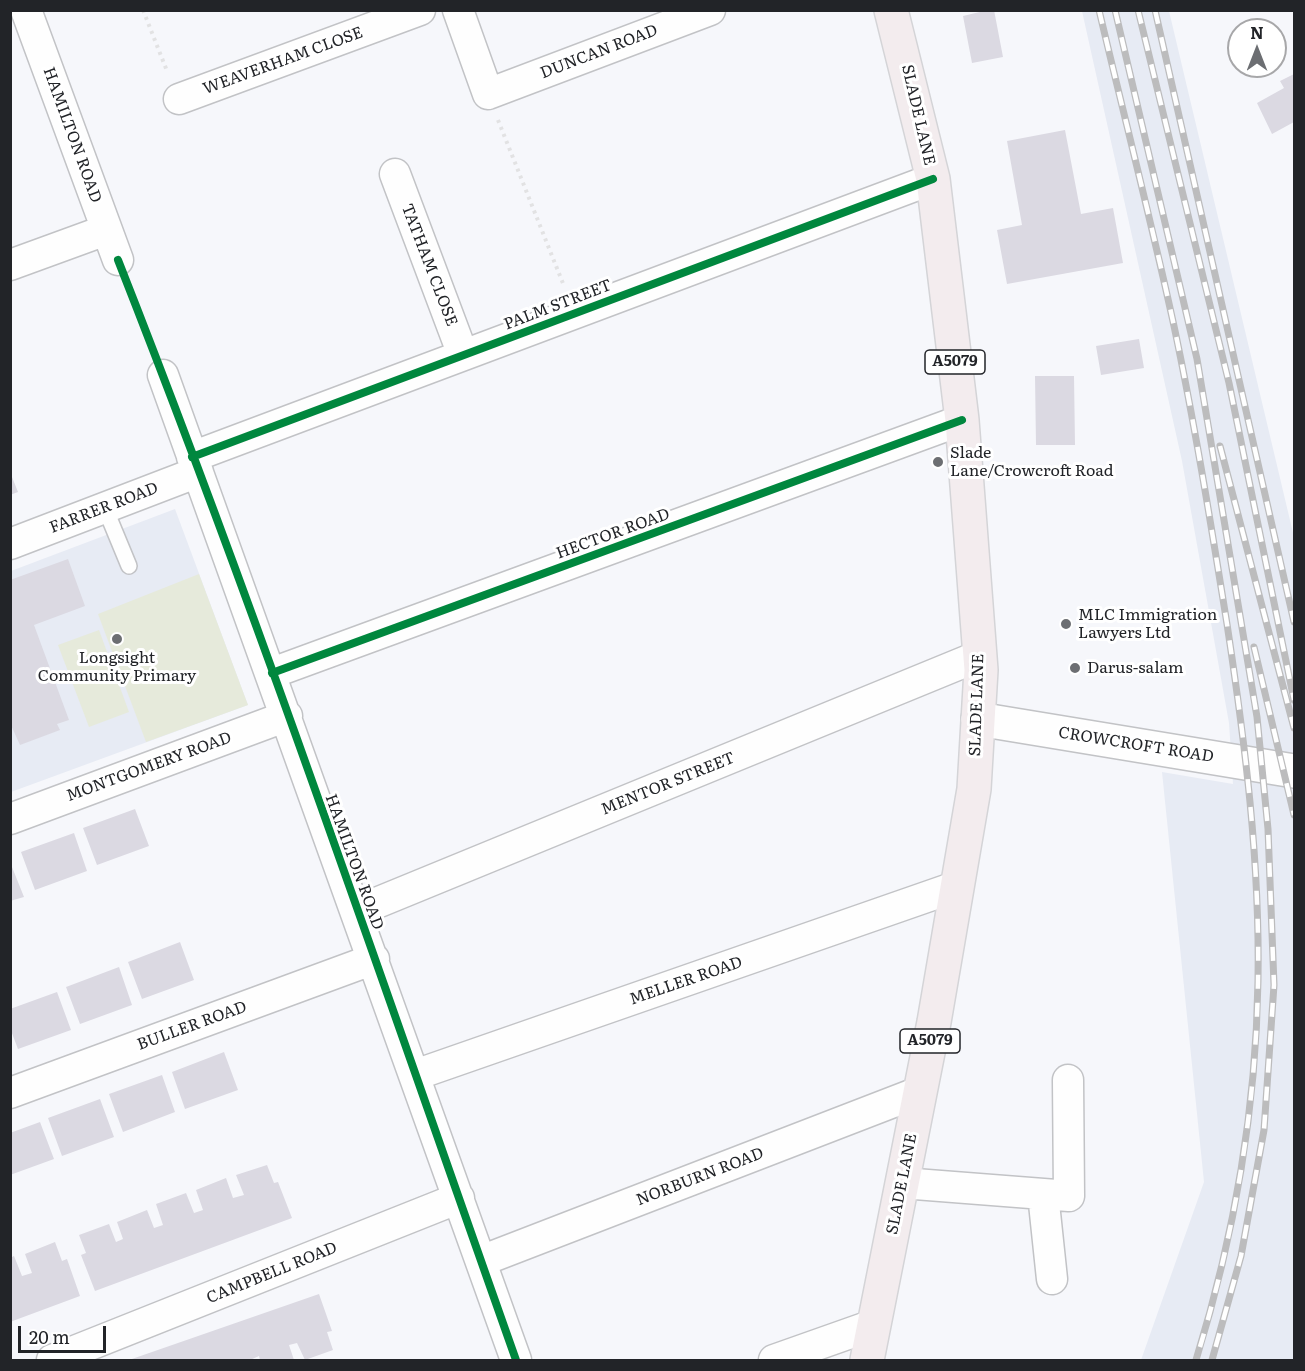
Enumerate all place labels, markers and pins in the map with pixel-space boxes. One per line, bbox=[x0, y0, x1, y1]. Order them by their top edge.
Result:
place label: Slade Lane/Crowcroft Road bbox=[950, 443, 1114, 481]
marker: Slade Lane/Crowcroft Road bbox=[931, 455, 945, 469]
place label: MLC Immigration Lawyers Ltd bbox=[1078, 605, 1217, 643]
marker: MLC Immigration Lawyers Ltd bbox=[1059, 617, 1073, 631]
marker: Longsight Community Primary bbox=[110, 632, 124, 646]
place label: Longsight Community Primary bbox=[38, 648, 196, 686]
place label: Darus-salam bbox=[1087, 658, 1184, 678]
marker: Darus-salam bbox=[1068, 661, 1082, 675]

